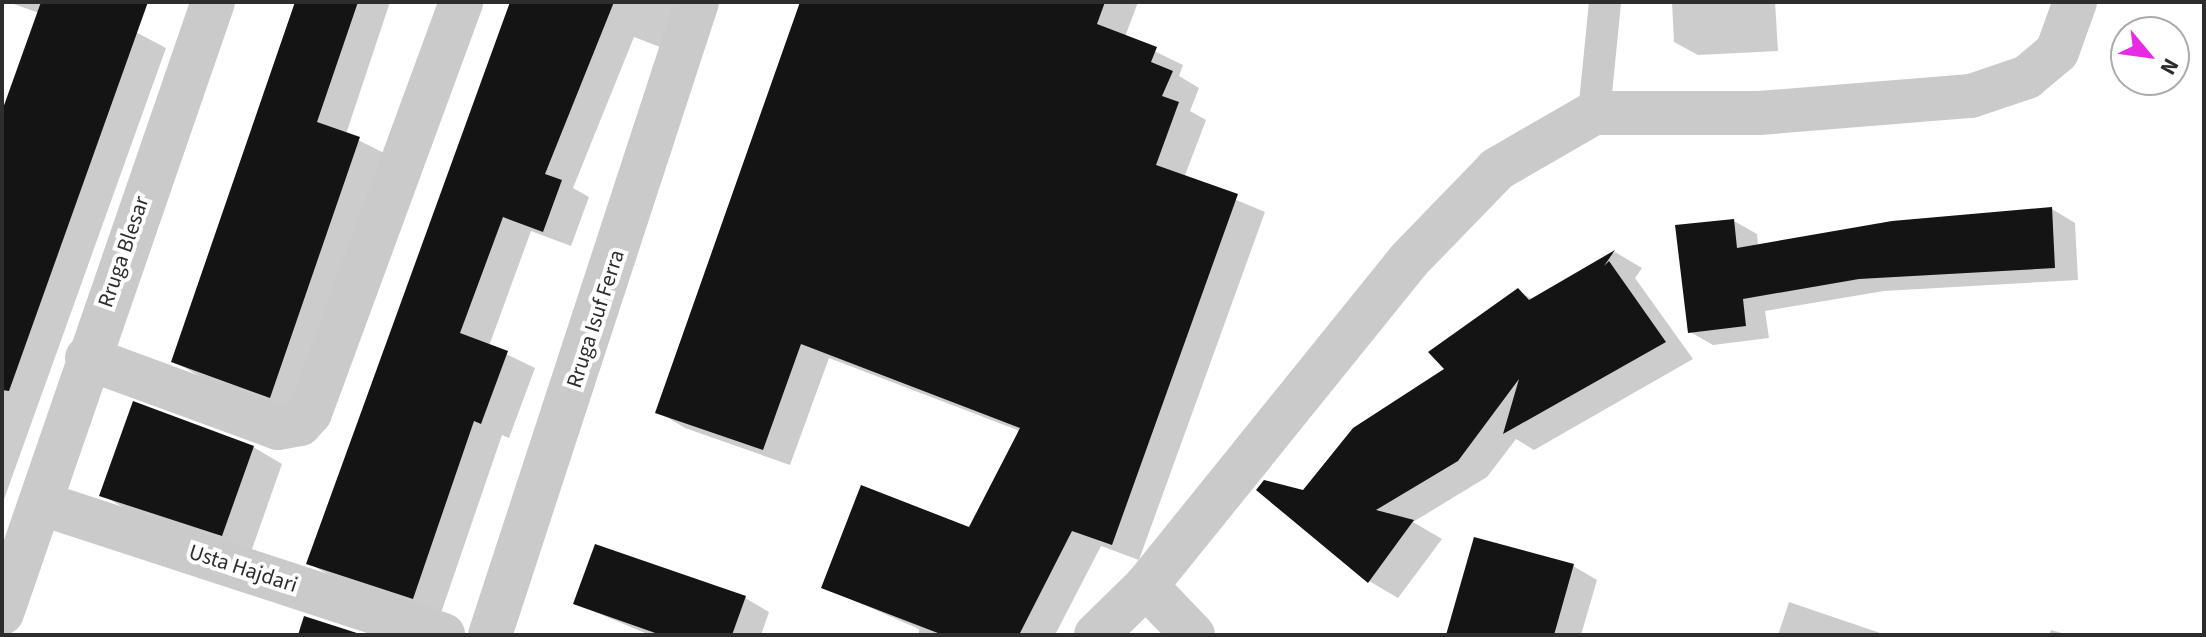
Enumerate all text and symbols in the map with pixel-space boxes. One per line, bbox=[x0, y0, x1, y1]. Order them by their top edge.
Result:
north arrow bbox=[2110, 16, 2190, 96]
text: N bbox=[2152, 52, 2187, 81]
street label: Rruga Blesar bbox=[93, 193, 155, 311]
street label: Rruga Isuf Ferra bbox=[561, 247, 631, 391]
street label: Usta Hajdari bbox=[185, 539, 301, 599]

